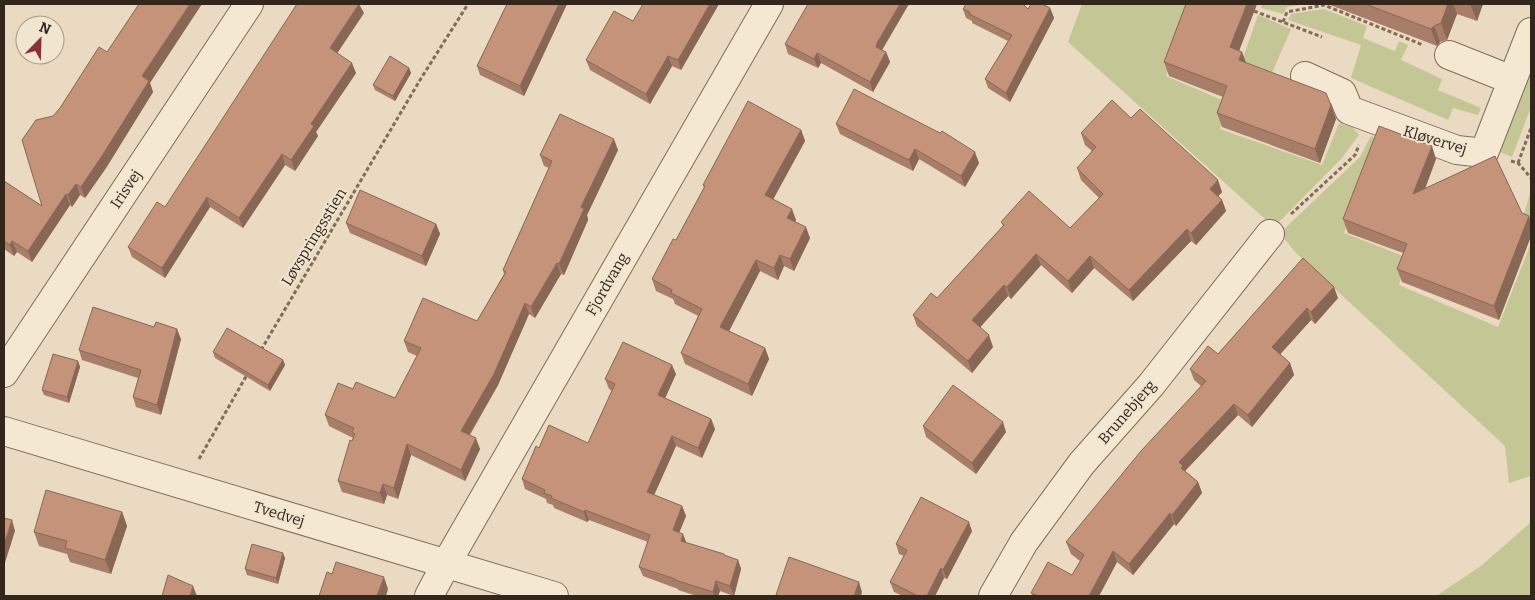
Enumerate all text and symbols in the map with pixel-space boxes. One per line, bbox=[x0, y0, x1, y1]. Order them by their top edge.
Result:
north arrow bbox=[15, 15, 65, 65]
text: N bbox=[37, 19, 53, 39]
street label: Kløvervej bbox=[1401, 122, 1469, 158]
street label: Irisvej bbox=[107, 166, 145, 212]
street label: Løvspringsstien bbox=[278, 184, 350, 289]
street label: Fjordvang bbox=[582, 249, 632, 319]
street label: Brunebjerg bbox=[1094, 376, 1160, 448]
street label: Tvedvej bbox=[251, 498, 307, 530]

